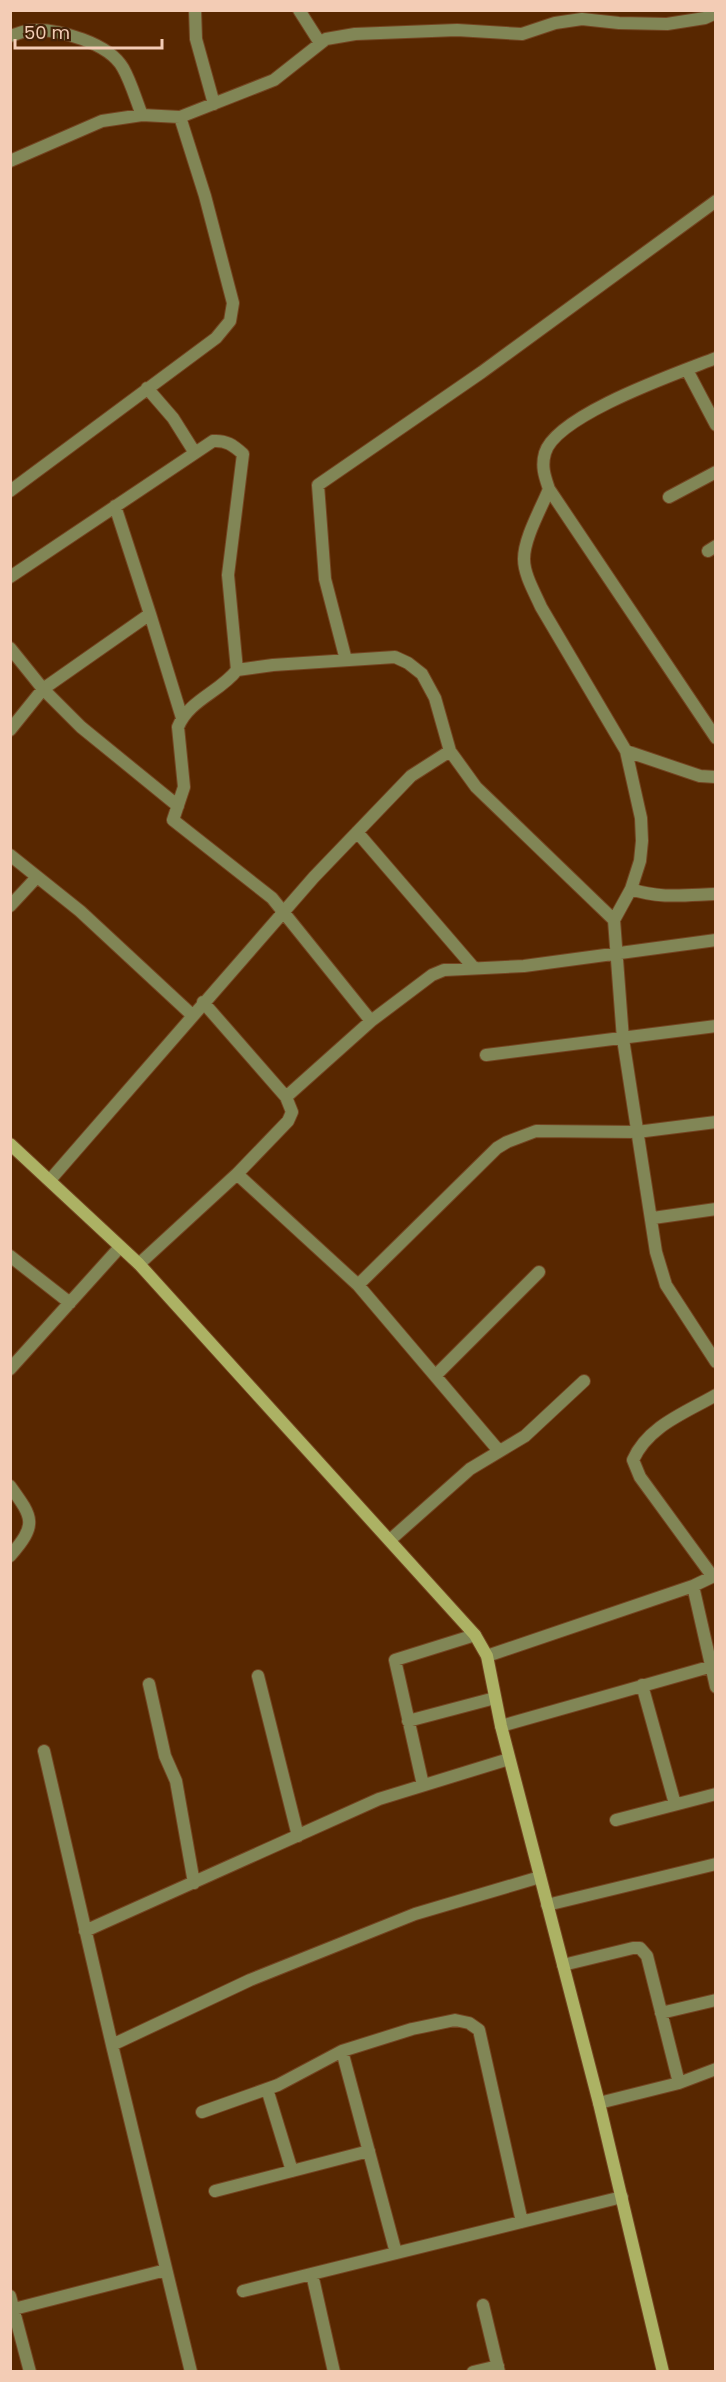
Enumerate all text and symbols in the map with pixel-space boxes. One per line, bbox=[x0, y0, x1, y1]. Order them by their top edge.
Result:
scale bar bbox=[15, 12, 162, 50]
text: 50 m bbox=[24, 20, 70, 45]

